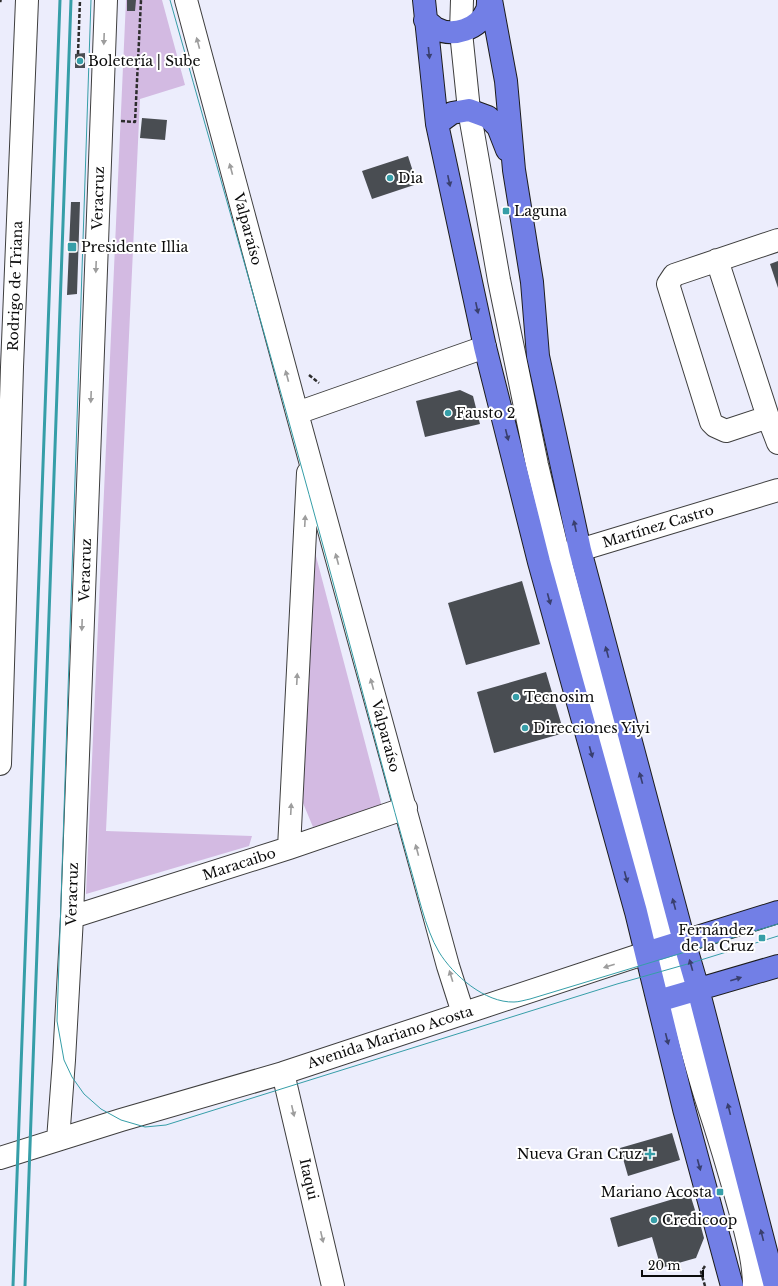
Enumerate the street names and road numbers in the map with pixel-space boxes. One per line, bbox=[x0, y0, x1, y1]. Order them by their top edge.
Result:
street label: Veracruz bbox=[88, 166, 108, 231]
street label: Valparaíso bbox=[229, 190, 266, 267]
street label: Rodrigo de Triana bbox=[4, 220, 26, 351]
street label: Martínez Castro bbox=[600, 500, 716, 552]
street label: Veracruz bbox=[75, 538, 95, 603]
street label: Valparaíso bbox=[367, 697, 404, 774]
street label: Maracaibo bbox=[200, 844, 278, 884]
street label: Veracruz bbox=[62, 862, 82, 927]
street label: Avenida Mariano Acosta bbox=[304, 1002, 475, 1073]
street label: Itaqui bbox=[296, 1157, 323, 1202]

